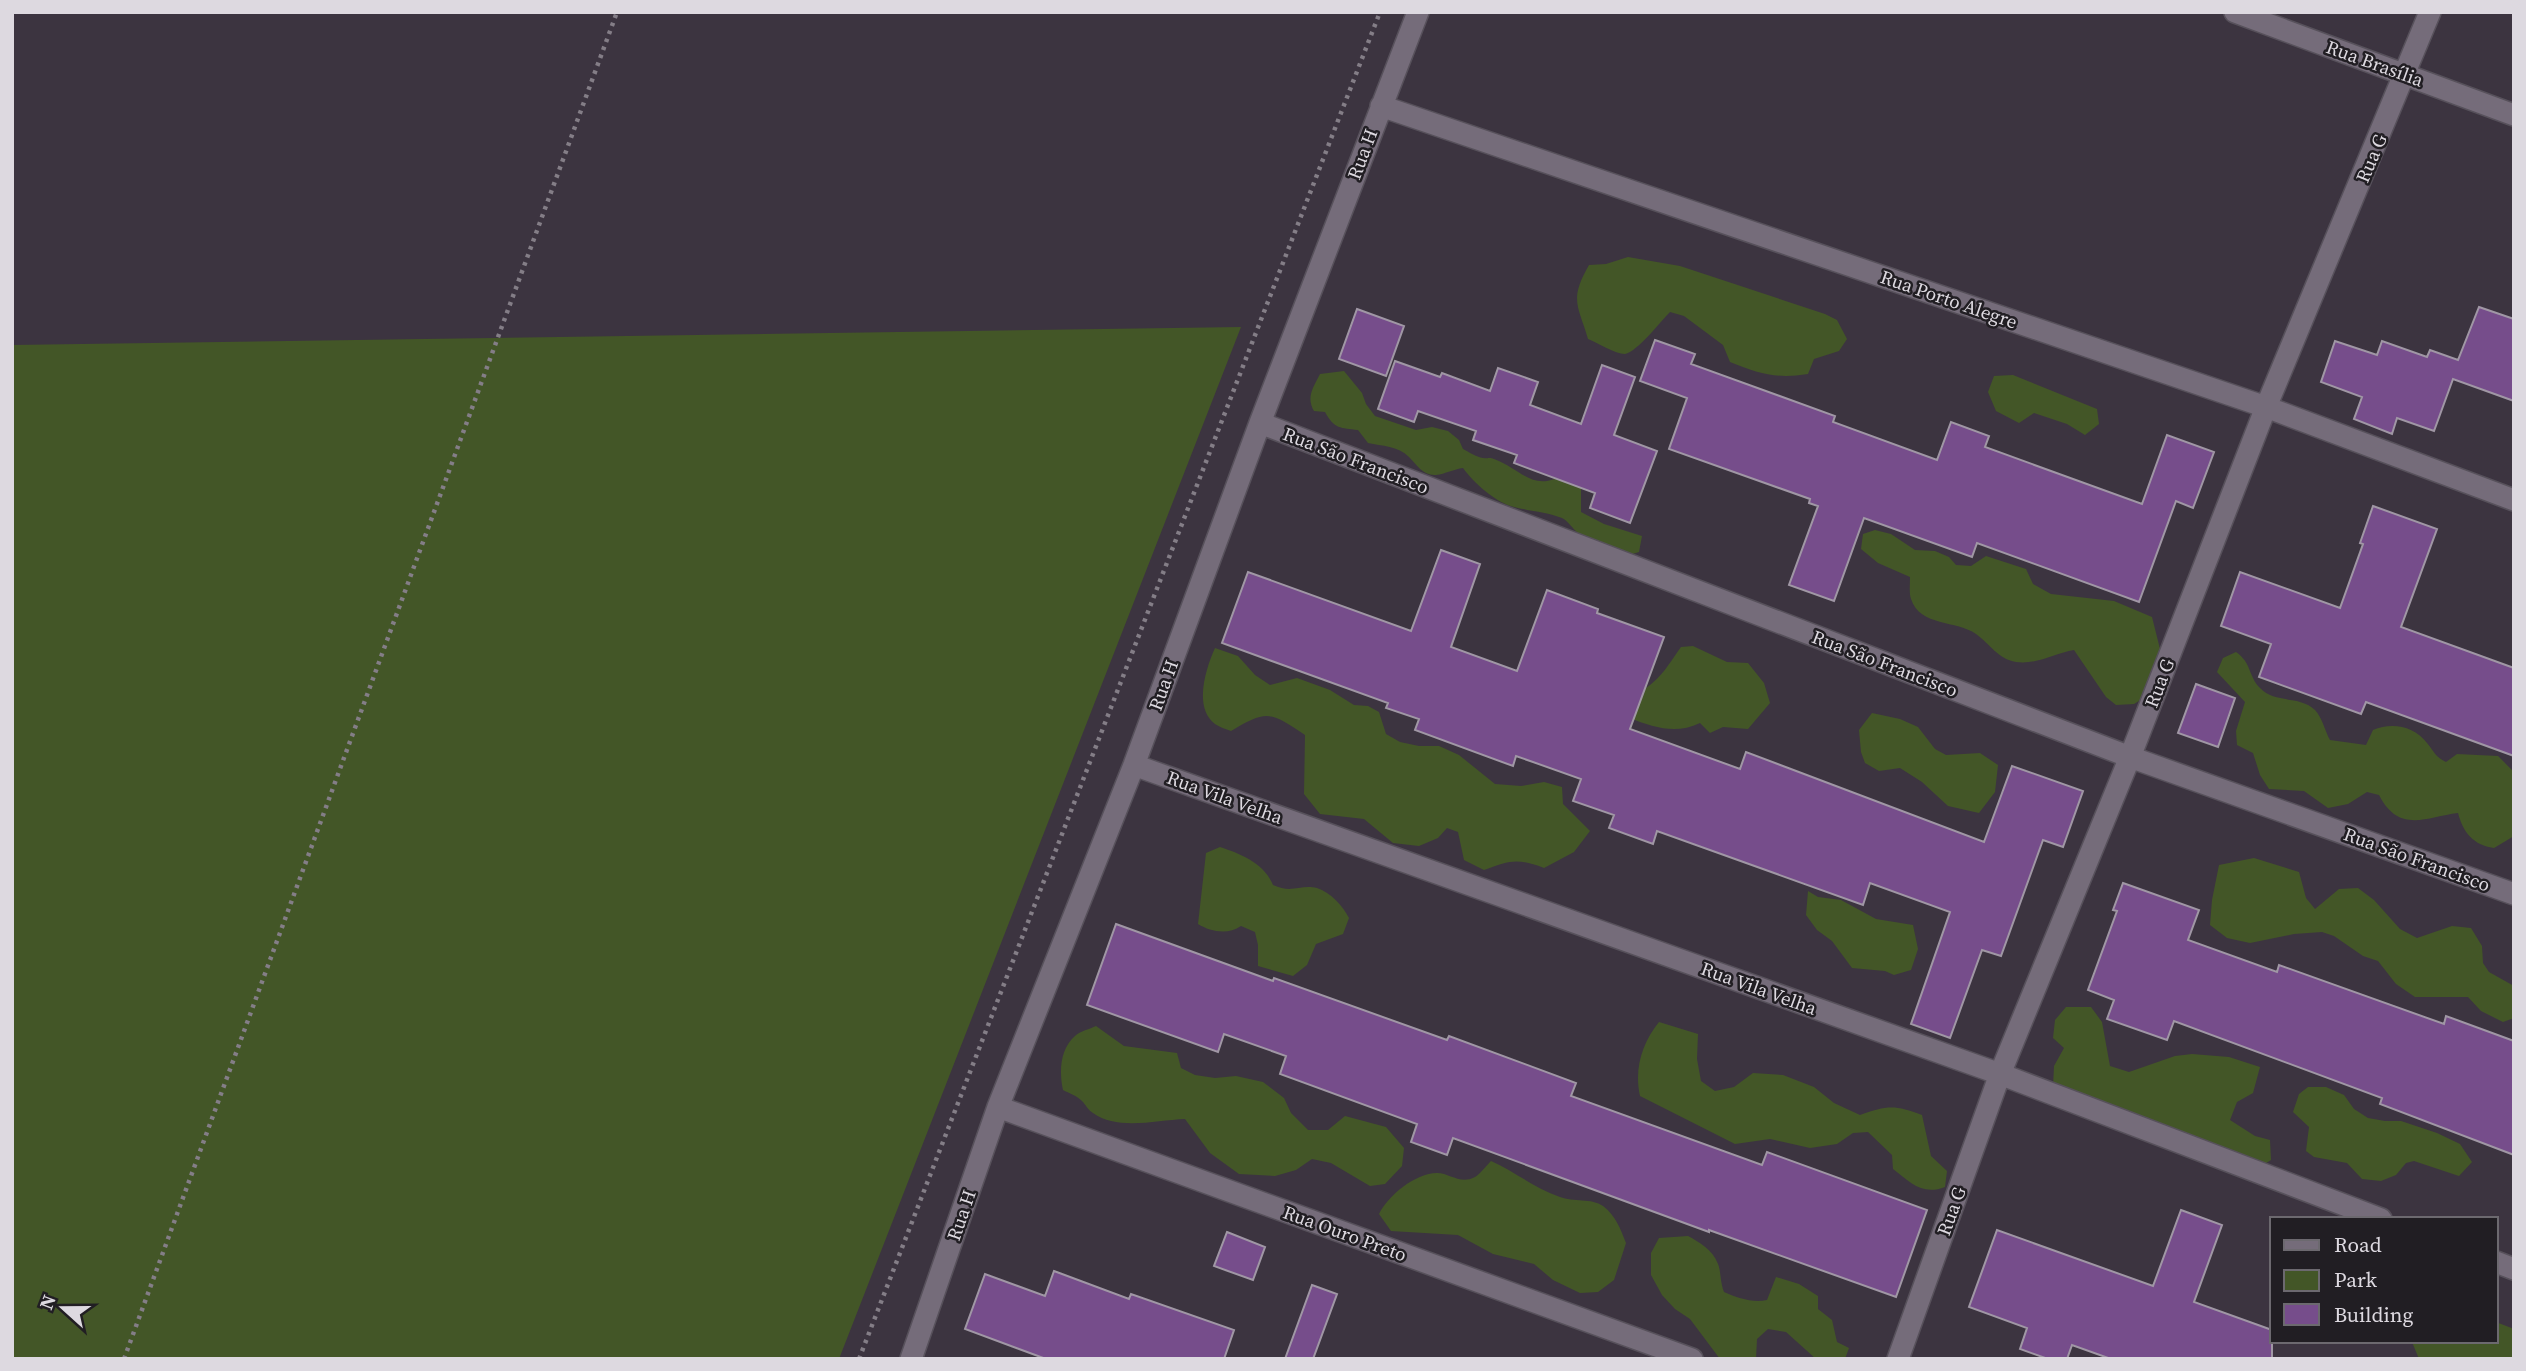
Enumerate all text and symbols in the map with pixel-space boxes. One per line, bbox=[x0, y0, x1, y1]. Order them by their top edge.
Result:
street label: Rua Brasília bbox=[2323, 33, 2428, 93]
street label: Rua H bbox=[1340, 125, 1384, 183]
street label: Rua G bbox=[2349, 130, 2393, 186]
street label: Rua Porto Alegre bbox=[1877, 263, 2021, 335]
street label: Rua São Francisco bbox=[1279, 420, 1433, 500]
street label: Rua São Francisco bbox=[1808, 623, 1962, 703]
street label: Rua G bbox=[2138, 655, 2180, 711]
street label: Rua H bbox=[1142, 656, 1184, 714]
street label: Rua Vila Velha bbox=[1164, 764, 1287, 830]
street label: Rua São Francisco bbox=[2340, 820, 2494, 898]
street label: Rua Vila Velha bbox=[1698, 955, 1821, 1021]
street label: Rua G bbox=[1930, 1183, 1972, 1239]
street label: Rua H bbox=[940, 1186, 982, 1244]
street label: Rua Ouro Preto bbox=[1280, 1199, 1410, 1267]
legend bbox=[2270, 1217, 2498, 1343]
text: Road bbox=[2334, 1230, 2382, 1259]
text: Park bbox=[2334, 1265, 2378, 1294]
north arrow bbox=[28, 1273, 98, 1343]
text: N bbox=[33, 1291, 62, 1313]
text: Building bbox=[2334, 1300, 2413, 1329]

